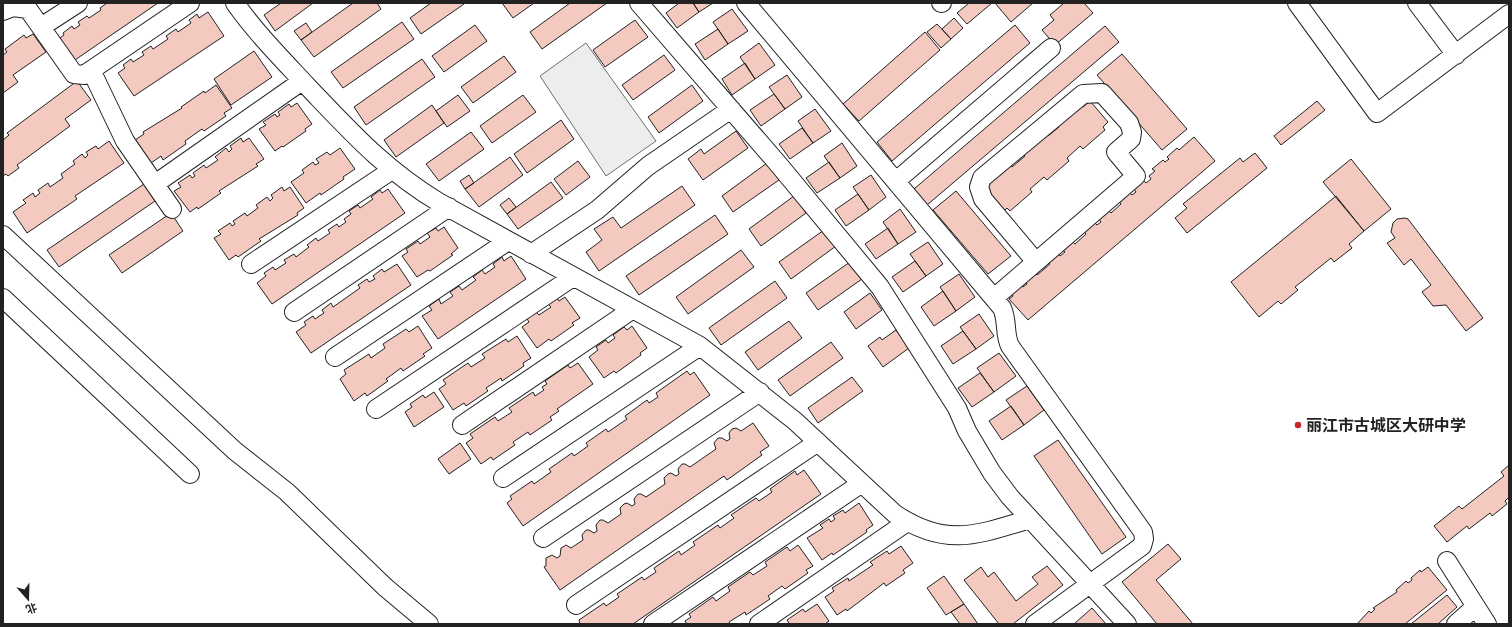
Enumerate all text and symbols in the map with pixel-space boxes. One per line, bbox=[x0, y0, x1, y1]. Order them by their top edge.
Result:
place label: 丽江市古城区大研中学 bbox=[1306, 414, 1466, 437]
marker: 丽江市古城区大研中学 bbox=[1293, 420, 1303, 430]
north arrow bbox=[8, 579, 48, 619]
text: 北 bbox=[24, 599, 39, 618]

